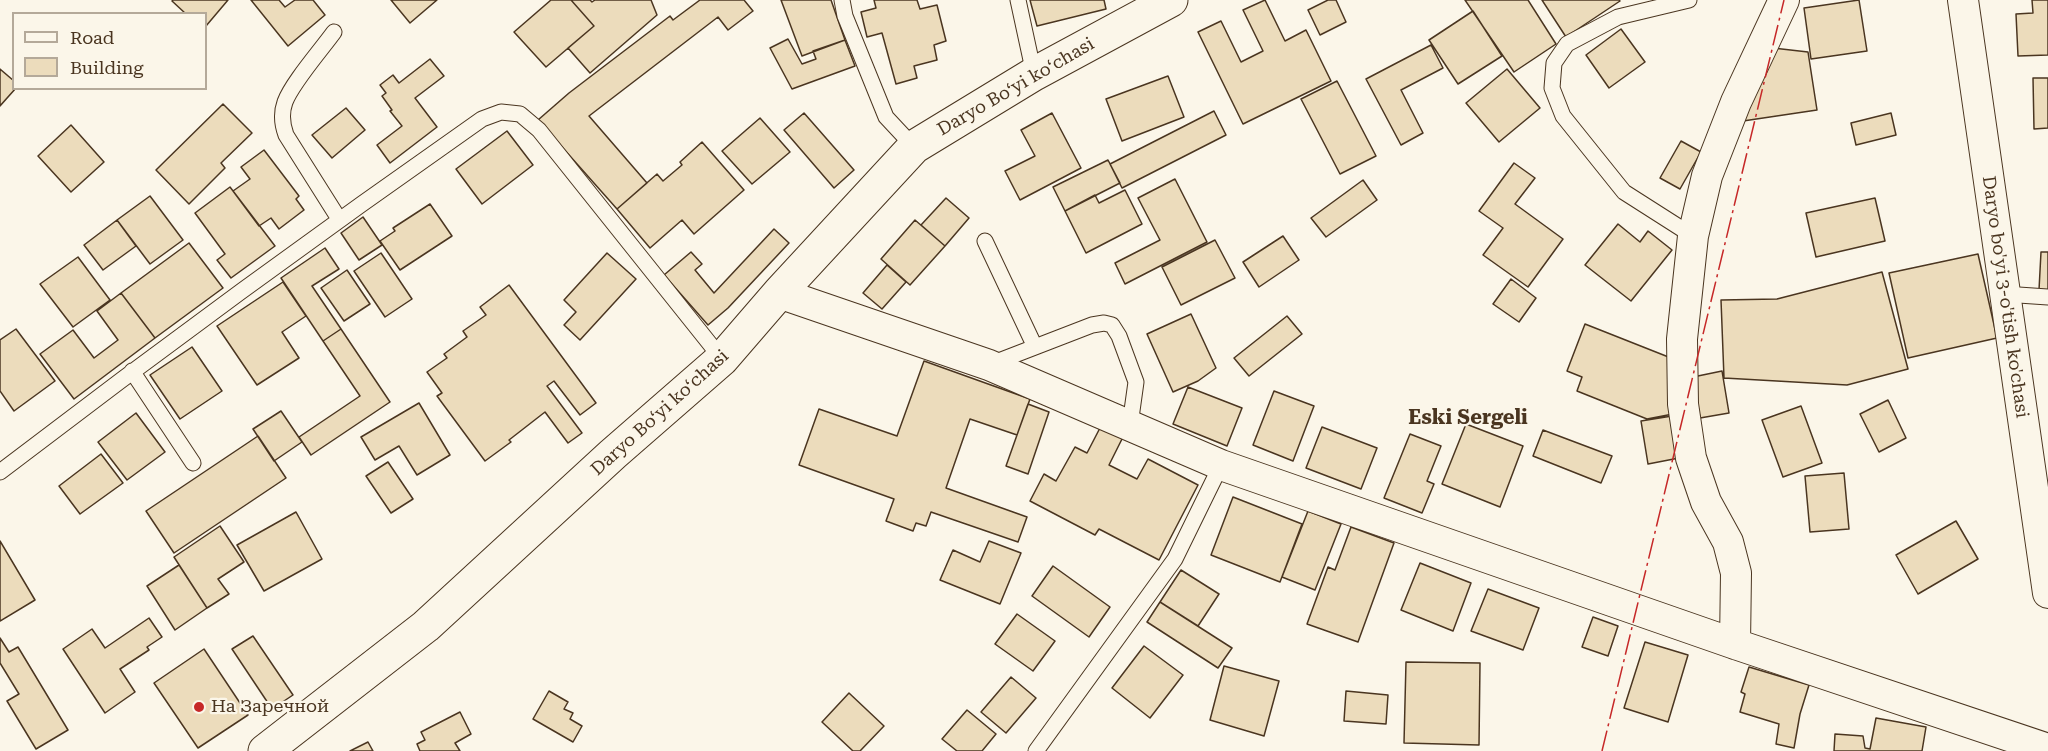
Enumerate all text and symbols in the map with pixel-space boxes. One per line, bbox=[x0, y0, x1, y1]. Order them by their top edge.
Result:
legend bbox=[12, 12, 207, 90]
text: Road bbox=[70, 27, 114, 48]
street label: Daryo Boʻyi koʻchasi bbox=[934, 33, 1098, 141]
text: Building bbox=[70, 57, 144, 78]
street label: Daryo bo'yi 3-o'tish ko'chasi bbox=[1977, 175, 2033, 419]
street label: Daryo Boʻyi koʻchasi bbox=[587, 346, 733, 480]
district label: Eski Sergeli bbox=[1408, 406, 1528, 430]
place label: На Заречной bbox=[211, 696, 329, 718]
marker: На Заречной bbox=[192, 700, 206, 714]

